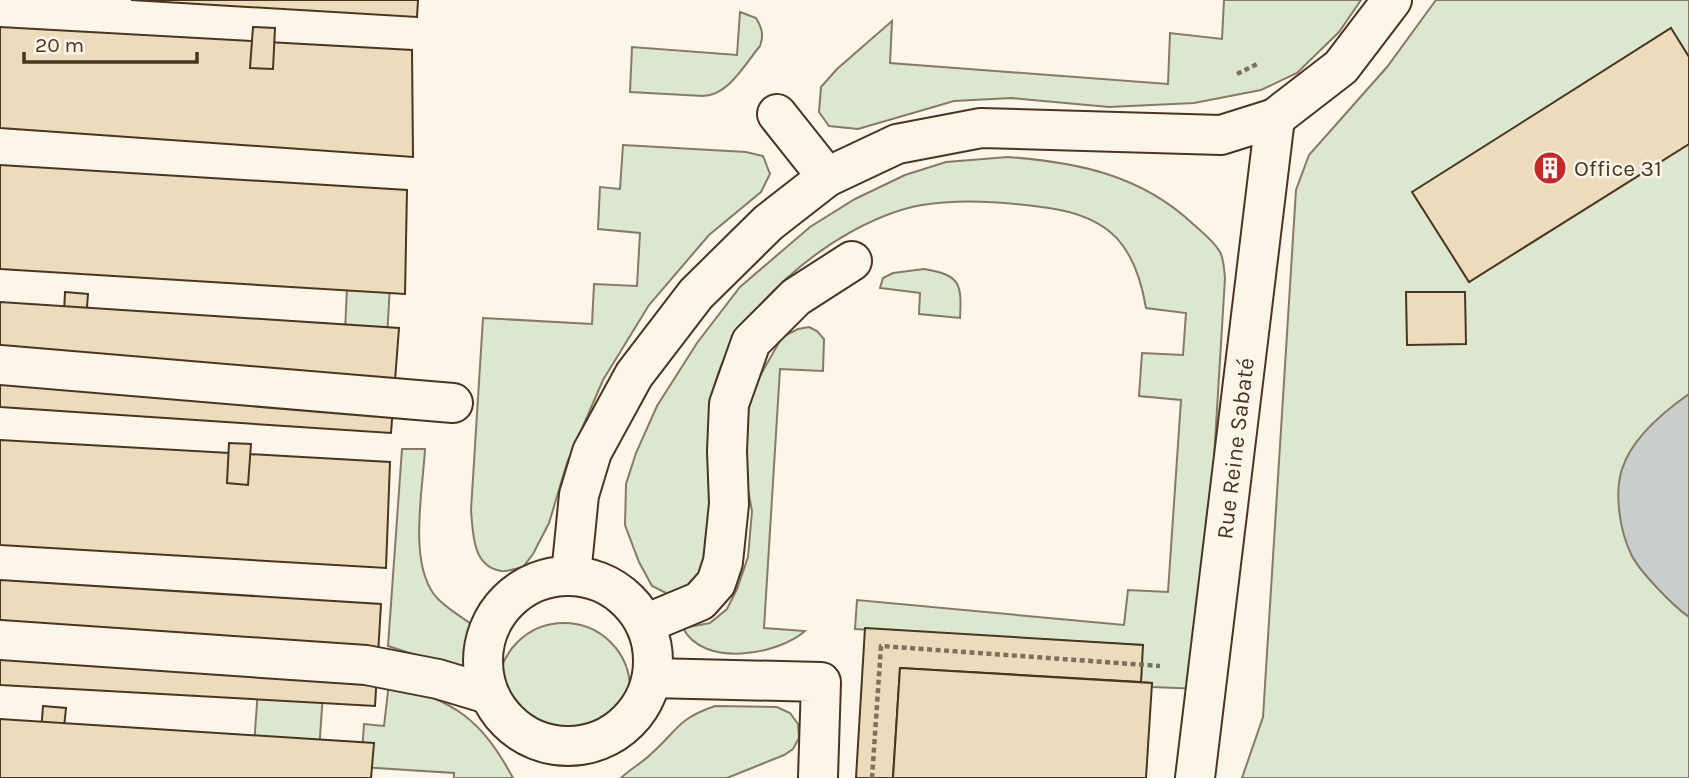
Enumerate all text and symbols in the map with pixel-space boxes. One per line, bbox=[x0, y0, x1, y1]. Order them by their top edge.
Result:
scale bar bbox=[24, 21, 198, 65]
text: 20 m bbox=[35, 33, 84, 57]
building icon: Office 31 bbox=[1531, 149, 1569, 187]
place label: Office 31 bbox=[1574, 155, 1662, 182]
street label: Rue Reine Sabaté bbox=[1211, 356, 1260, 541]

